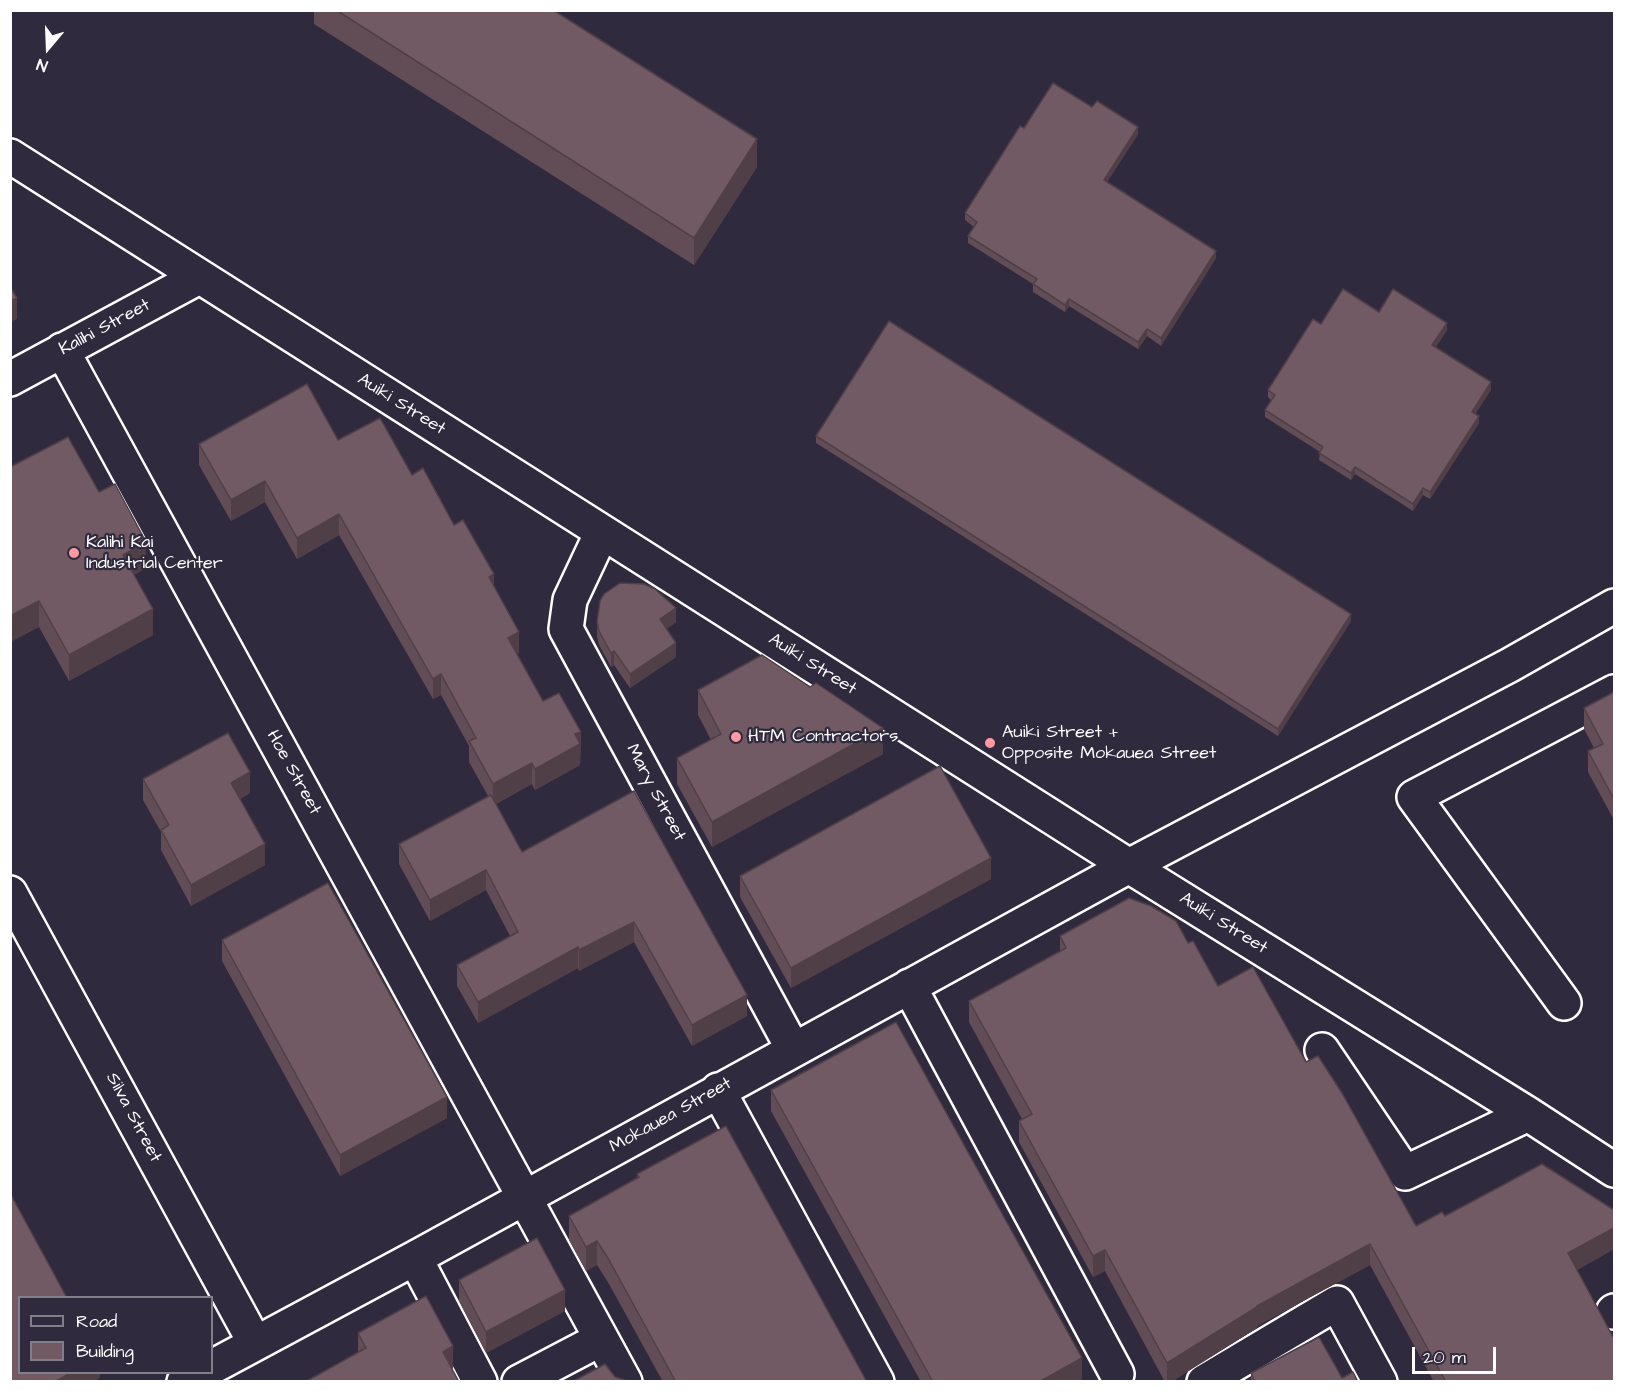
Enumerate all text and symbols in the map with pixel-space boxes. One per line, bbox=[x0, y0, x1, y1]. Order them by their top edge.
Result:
north arrow bbox=[18, 18, 78, 78]
text: N bbox=[34, 53, 50, 77]
street label: Kalihi Street bbox=[56, 295, 154, 361]
street label: Auiki Street bbox=[353, 369, 449, 441]
place label: Kalihi Kai Industrial Center bbox=[86, 532, 223, 574]
marker: Kalihi Kai Industrial Center bbox=[67, 546, 81, 560]
street label: Auiki Street bbox=[764, 629, 860, 701]
place label: Auiki Street + Opposite Mokauea Street bbox=[1002, 722, 1216, 764]
place label: HTM Contractors bbox=[748, 726, 898, 748]
street label: Hoe Street bbox=[261, 727, 325, 819]
marker: HTM Contractors bbox=[729, 730, 743, 744]
marker: Auiki Street + Opposite Mokauea Street bbox=[983, 736, 997, 750]
street label: Mary Street bbox=[620, 741, 690, 845]
street label: Auiki Street bbox=[1175, 888, 1271, 960]
street label: Silva Street bbox=[100, 1070, 166, 1166]
street label: Mokauea Street bbox=[606, 1074, 736, 1158]
legend bbox=[18, 1296, 213, 1374]
text: Road bbox=[76, 1309, 117, 1334]
scale bar bbox=[1415, 1335, 1499, 1373]
text: Building bbox=[76, 1339, 134, 1364]
text: 20 m bbox=[1423, 1345, 1466, 1370]

